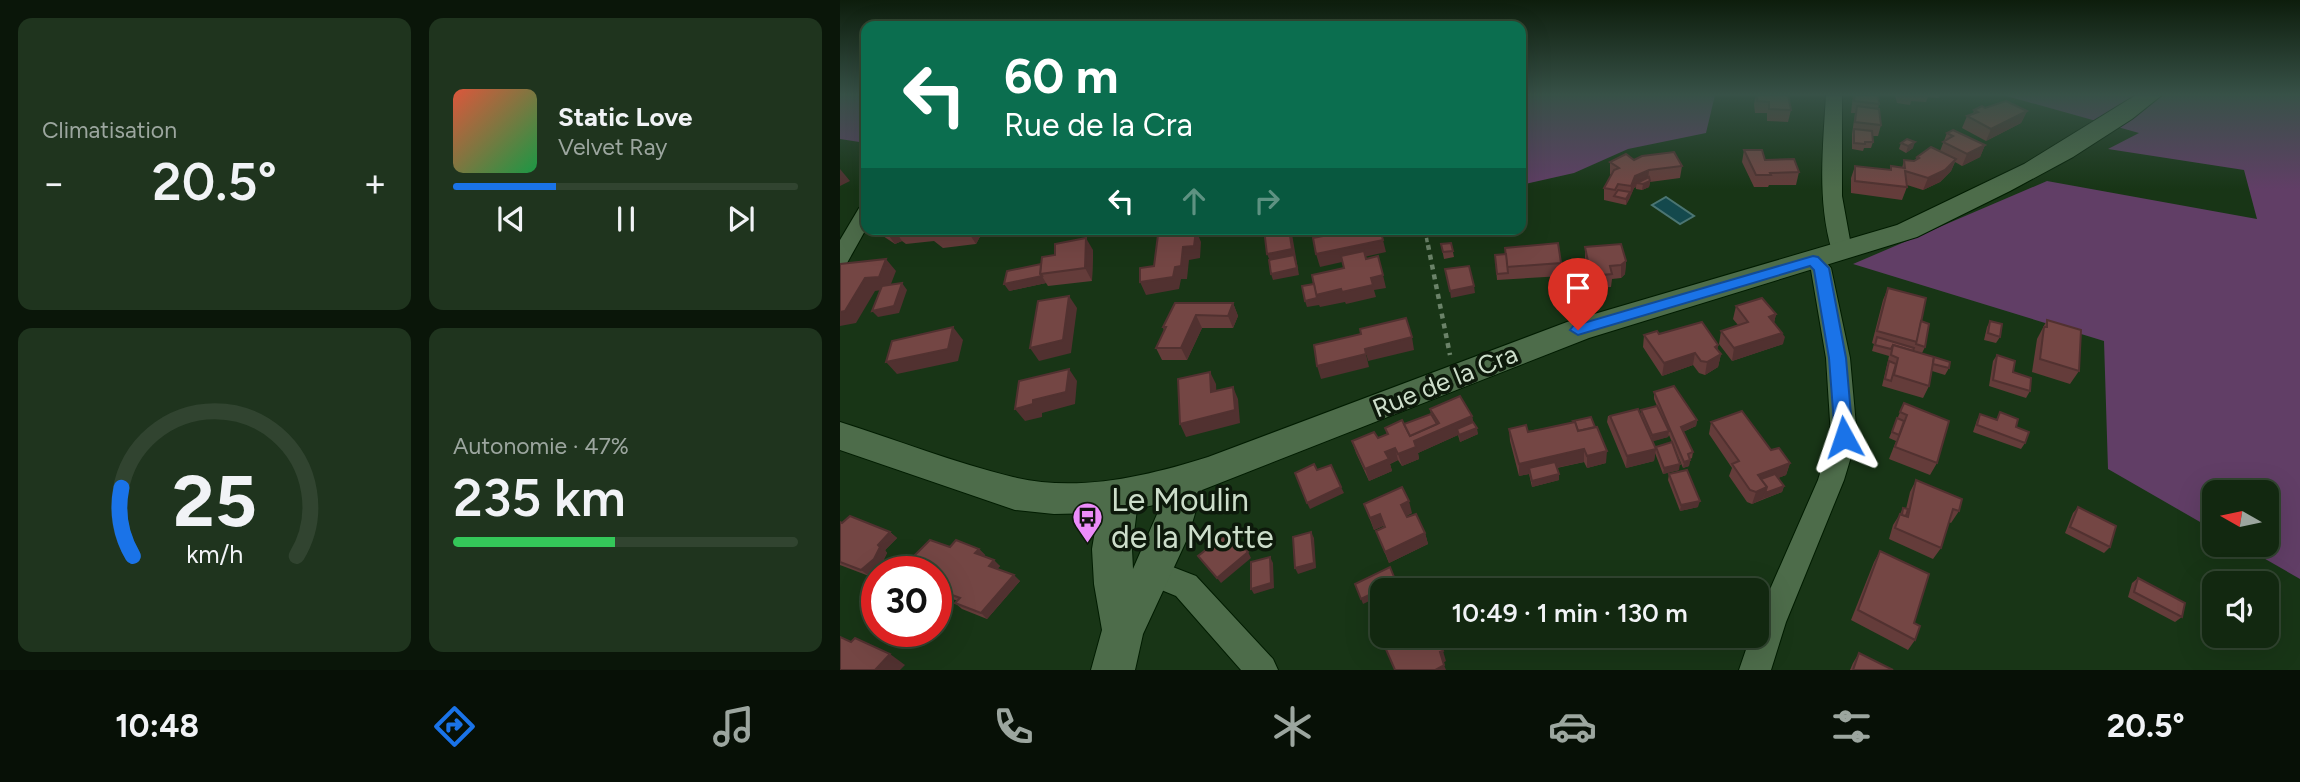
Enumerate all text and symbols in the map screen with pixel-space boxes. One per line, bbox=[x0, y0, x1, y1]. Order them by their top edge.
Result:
text: 60 m bbox=[1004, 46, 1119, 105]
icon: left bbox=[889, 49, 980, 140]
text: Static Love bbox=[558, 101, 692, 133]
text: Rue de la Cra bbox=[1004, 106, 1193, 144]
text: Climatisation bbox=[42, 116, 177, 144]
text: Velvet Ray bbox=[558, 133, 667, 161]
text: 20.5° bbox=[152, 151, 277, 213]
text: − bbox=[42, 160, 66, 206]
text: + bbox=[363, 160, 387, 206]
icon: left bbox=[1102, 182, 1140, 220]
icon: ahead bbox=[1175, 182, 1213, 220]
icon: right bbox=[1248, 182, 1286, 220]
icon: previous bbox=[492, 200, 530, 238]
icon: pause bbox=[607, 200, 645, 238]
icon: next bbox=[722, 200, 760, 238]
pin bbox=[1548, 258, 1608, 330]
icon: arrive bbox=[1559, 269, 1597, 307]
street label: Rue de la Cra bbox=[1368, 337, 1522, 425]
position arrow bbox=[1807, 400, 1881, 474]
text: Autonomie · 47% bbox=[453, 432, 629, 460]
text: 25 bbox=[172, 457, 257, 544]
text: 235 km bbox=[453, 467, 626, 529]
north arrow bbox=[2202, 480, 2278, 556]
map controls bbox=[2202, 480, 2279, 648]
place label: Le Moulin de la Motte bbox=[1111, 481, 1274, 556]
bus stop icon: Le Moulin de la Motte bbox=[1071, 501, 1105, 545]
text: km/h bbox=[186, 539, 243, 569]
speed limit sign: 30 bbox=[861, 556, 952, 647]
button: sound bbox=[2202, 571, 2279, 648]
text: 10:49 · 1 min · 130 m bbox=[1451, 597, 1688, 629]
icon: directions bbox=[430, 702, 479, 751]
icon: music bbox=[709, 702, 758, 751]
icon: phone bbox=[989, 702, 1038, 751]
icon: climate bbox=[1268, 702, 1317, 751]
icon: car bbox=[1548, 702, 1597, 751]
icon: filters bbox=[1827, 702, 1876, 751]
text: 10:48 bbox=[115, 707, 199, 745]
text: 20.5° bbox=[2107, 707, 2185, 745]

